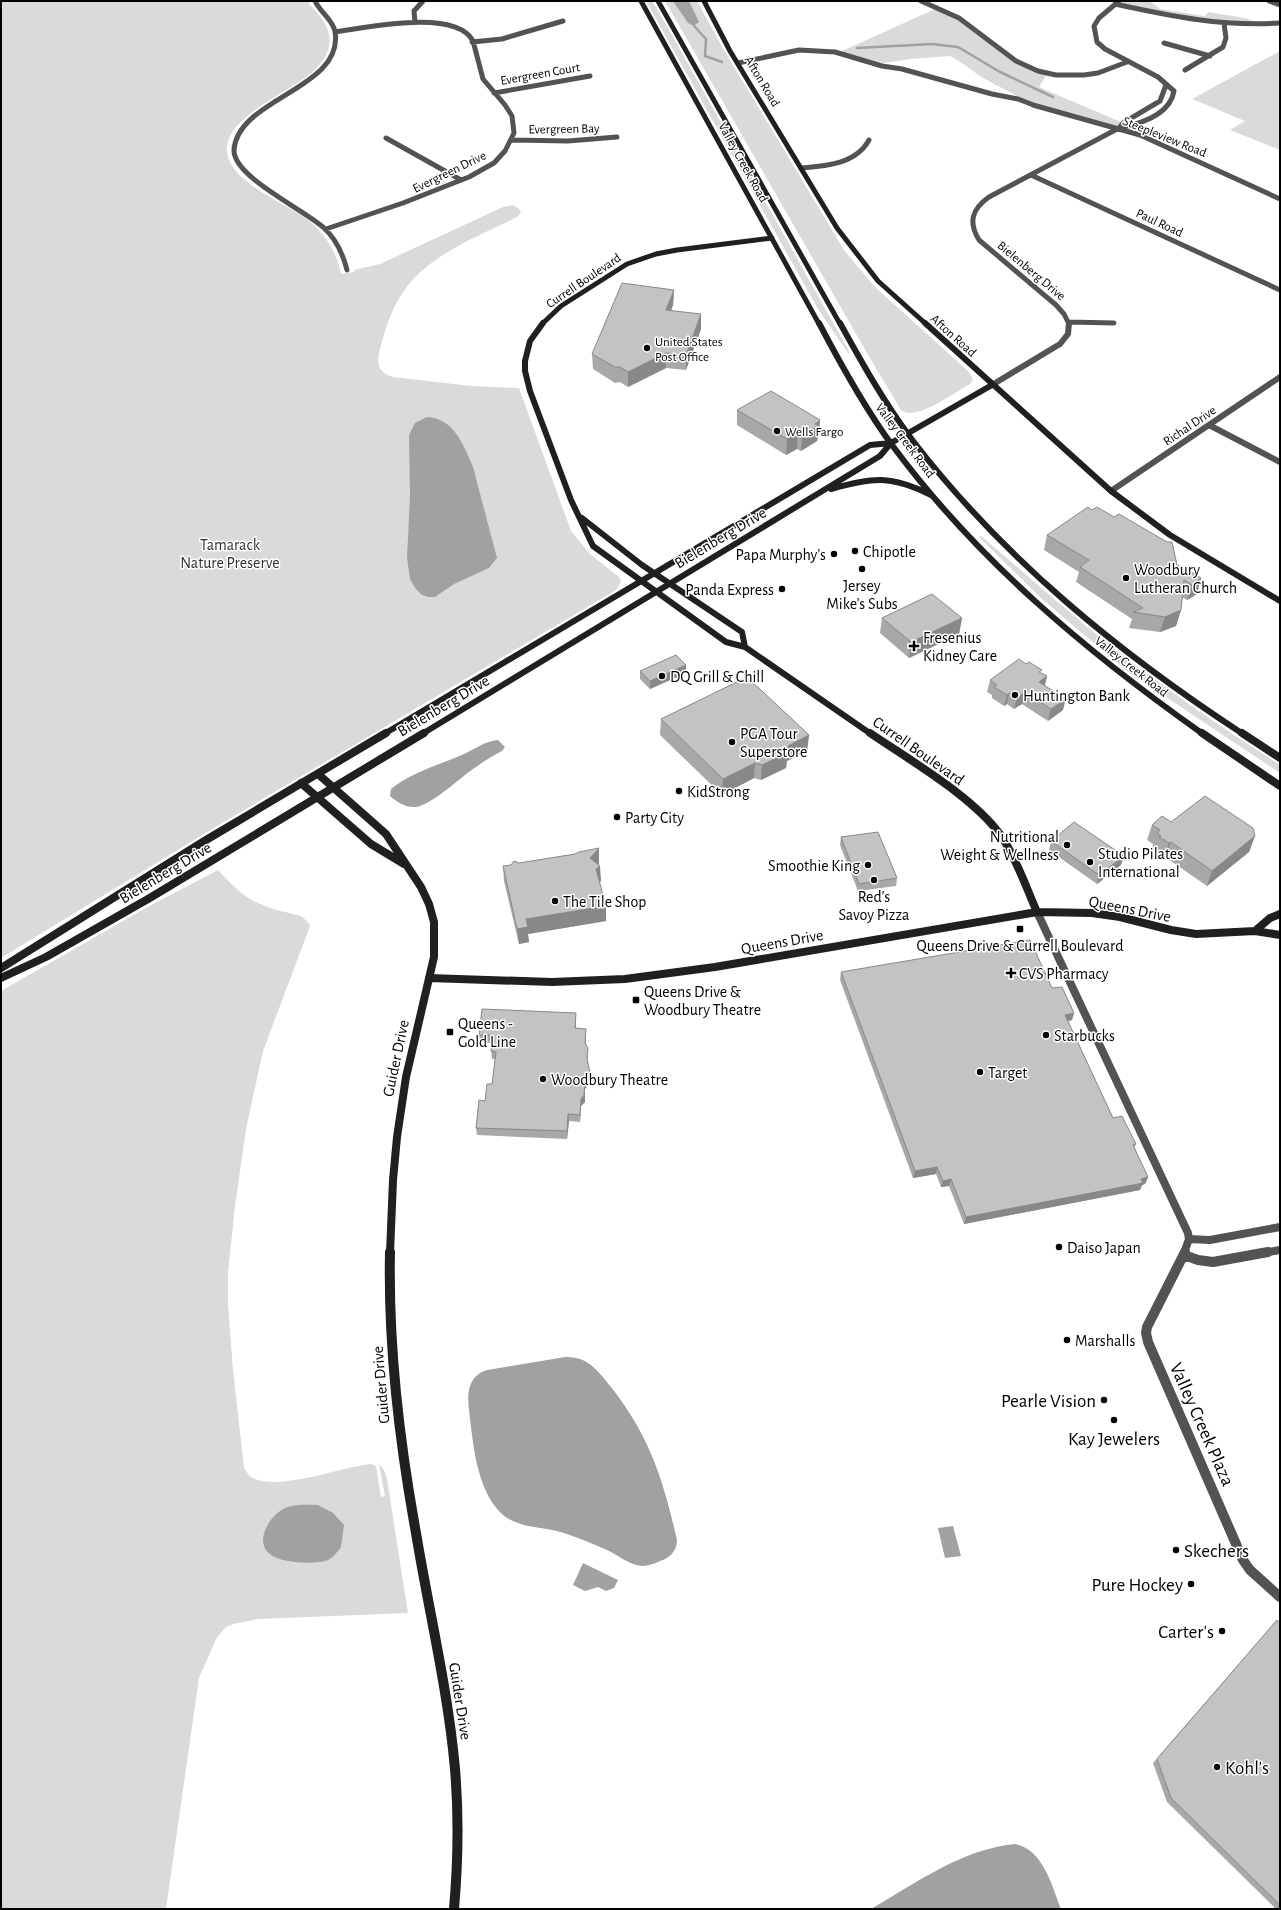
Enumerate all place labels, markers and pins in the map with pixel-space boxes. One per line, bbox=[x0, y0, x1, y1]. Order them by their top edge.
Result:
place label: United States Post Office bbox=[655, 336, 723, 364]
marker: United States Post Office bbox=[642, 343, 652, 353]
marker: Wells Fargo bbox=[772, 426, 782, 436]
place label: Wells Fargo bbox=[785, 426, 843, 439]
place label: Chipotle bbox=[863, 544, 916, 560]
marker: Chipotle bbox=[850, 546, 860, 556]
place label: Papa Murphy's bbox=[735, 547, 826, 564]
marker: Papa Murphy's bbox=[829, 549, 839, 559]
place label: Woodbury Lutheran Church bbox=[1134, 562, 1237, 596]
marker: Jersey Mike's Subs bbox=[857, 564, 867, 574]
marker: Woodbury Lutheran Church bbox=[1121, 573, 1131, 583]
place label: Jersey Mike's Subs bbox=[826, 578, 898, 612]
place label: Panda Express bbox=[685, 582, 774, 598]
marker: Panda Express bbox=[777, 584, 787, 594]
place label: Fresenius Kidney Care bbox=[923, 630, 997, 665]
marker: Fresenius Kidney Care bbox=[908, 640, 920, 652]
place label: DQ Grill & Chill bbox=[670, 669, 764, 686]
marker: DQ Grill & Chill bbox=[657, 671, 667, 681]
place label: Huntington Bank bbox=[1023, 688, 1131, 704]
marker: Huntington Bank bbox=[1010, 690, 1020, 700]
place label: PGA Tour Superstore bbox=[740, 726, 807, 760]
marker: PGA Tour Superstore bbox=[727, 737, 737, 747]
place label: KidStrong bbox=[687, 784, 750, 800]
marker: KidStrong bbox=[674, 786, 684, 796]
place label: Party City bbox=[625, 810, 684, 827]
marker: Party City bbox=[612, 812, 622, 822]
place label: Nutritional Weight & Wellness bbox=[940, 829, 1059, 863]
marker: Nutritional Weight & Wellness bbox=[1062, 840, 1072, 850]
place label: Studio Pilates International bbox=[1098, 846, 1183, 880]
marker: Studio Pilates International bbox=[1085, 857, 1095, 867]
place label: Smoothie King bbox=[768, 858, 860, 874]
marker: Smoothie King bbox=[863, 860, 873, 870]
marker: Red's Savoy Pizza bbox=[869, 875, 879, 885]
place label: Red's Savoy Pizza bbox=[839, 889, 909, 924]
place label: The Tile Shop bbox=[563, 894, 646, 910]
marker: The Tile Shop bbox=[550, 896, 560, 906]
marker: Queens Drive & Currell Boulevard bbox=[1015, 924, 1025, 934]
place label: Queens Drive & Currell Boulevard bbox=[917, 938, 1123, 955]
place label: CVS Pharmacy bbox=[1019, 966, 1109, 983]
marker: CVS Pharmacy bbox=[1006, 968, 1016, 978]
place label: Queens Drive & Woodbury Theatre bbox=[644, 984, 761, 1019]
marker: Queens Drive & Woodbury Theatre bbox=[631, 995, 641, 1005]
place label: Queens - Gold Line bbox=[458, 1016, 516, 1050]
marker: Queens - Gold Line bbox=[445, 1027, 455, 1037]
place label: Starbucks bbox=[1054, 1028, 1115, 1044]
marker: Starbucks bbox=[1041, 1030, 1051, 1040]
place label: Target bbox=[988, 1065, 1027, 1081]
marker: Target bbox=[975, 1067, 985, 1077]
place label: Woodbury Theatre bbox=[551, 1072, 668, 1089]
marker: Woodbury Theatre bbox=[538, 1074, 548, 1084]
place label: Daiso Japan bbox=[1067, 1240, 1141, 1256]
marker: Daiso Japan bbox=[1054, 1242, 1064, 1252]
place label: Marshalls bbox=[1075, 1333, 1135, 1349]
marker: Marshalls bbox=[1062, 1335, 1072, 1345]
place label: Pearle Vision bbox=[1001, 1392, 1096, 1411]
marker: Pearle Vision bbox=[1099, 1395, 1109, 1405]
marker: Kay Jewelers bbox=[1109, 1415, 1119, 1425]
place label: Kay Jewelers bbox=[1068, 1430, 1160, 1449]
place label: Skechers bbox=[1184, 1542, 1249, 1561]
marker: Skechers bbox=[1171, 1545, 1181, 1555]
place label: Pure Hockey bbox=[1091, 1576, 1183, 1595]
marker: Pure Hockey bbox=[1186, 1579, 1196, 1589]
place label: Carter's bbox=[1158, 1623, 1214, 1642]
marker: Carter's bbox=[1217, 1626, 1227, 1636]
place label: Kohl's bbox=[1225, 1759, 1269, 1778]
marker: Kohl's bbox=[1212, 1762, 1222, 1772]

